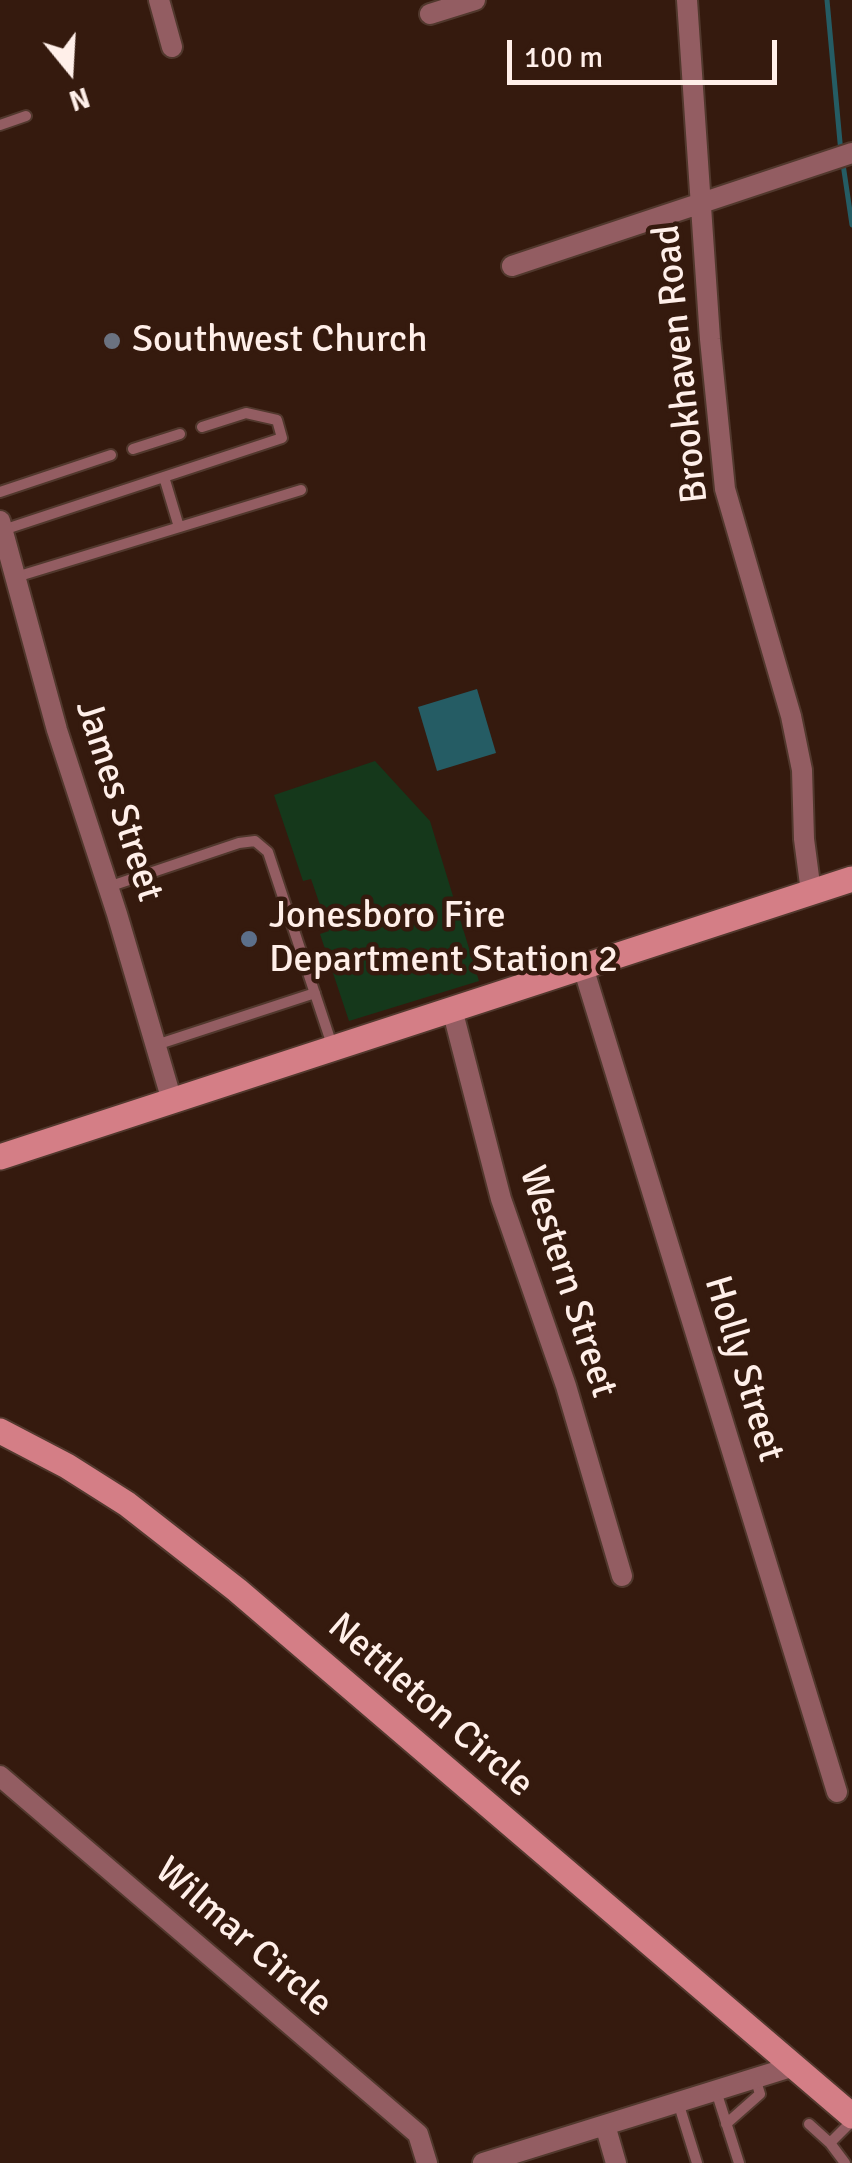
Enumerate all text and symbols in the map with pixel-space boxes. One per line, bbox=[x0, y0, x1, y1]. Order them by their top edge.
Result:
north arrow bbox=[20, 20, 120, 120]
scale bar bbox=[512, 20, 782, 82]
text: 100 m bbox=[524, 39, 603, 76]
text: N bbox=[65, 79, 94, 118]
street label: Brookhaven Road bbox=[645, 222, 719, 506]
place label: Southwest Church bbox=[132, 318, 428, 364]
marker: Southwest Church bbox=[101, 330, 123, 352]
street label: James Street bbox=[64, 695, 172, 907]
place label: Jonesboro Fire Department Station 2 bbox=[269, 894, 618, 984]
marker: Jonesboro Fire Department Station 2 bbox=[238, 928, 260, 950]
street label: Western Street bbox=[508, 1161, 626, 1403]
street label: Holly Street bbox=[693, 1271, 793, 1467]
street label: Nettleton Circle bbox=[318, 1604, 542, 1808]
street label: Wilmar Circle bbox=[145, 1849, 341, 2027]

